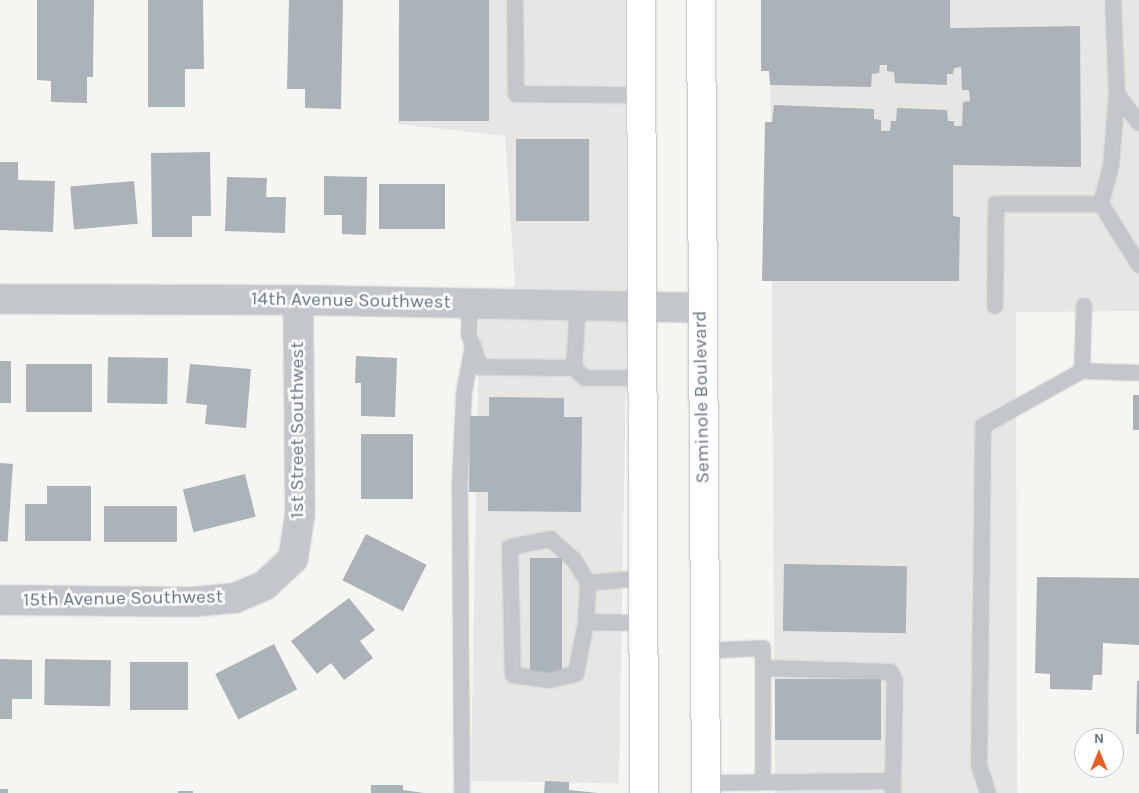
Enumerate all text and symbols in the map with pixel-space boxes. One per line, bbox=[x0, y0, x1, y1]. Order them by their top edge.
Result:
street label: 14th Avenue Southwest bbox=[251, 288, 451, 314]
street label: Seminole Boulevard bbox=[689, 310, 715, 484]
street label: 1st Street Southwest bbox=[287, 341, 309, 519]
street label: 15th Avenue Southwest bbox=[23, 586, 223, 612]
north arrow bbox=[1074, 728, 1124, 778]
text: N bbox=[1094, 730, 1104, 747]

